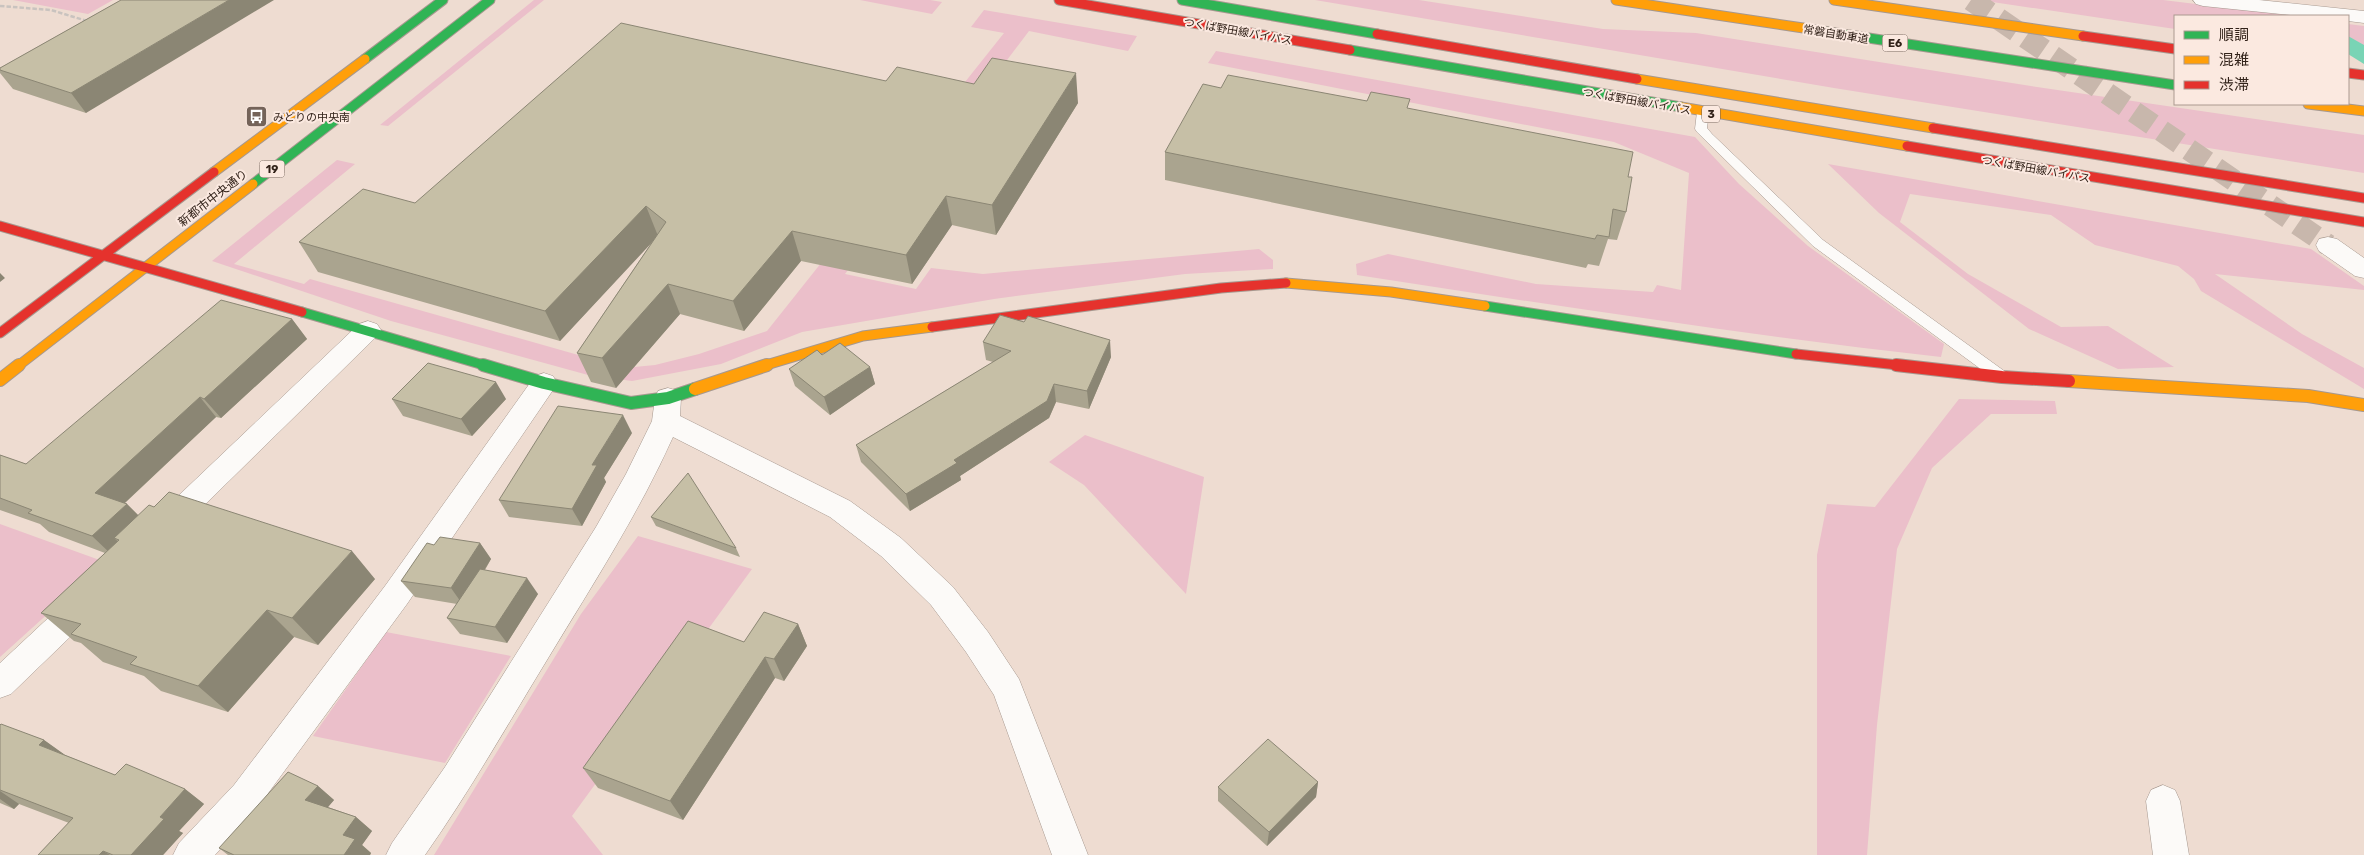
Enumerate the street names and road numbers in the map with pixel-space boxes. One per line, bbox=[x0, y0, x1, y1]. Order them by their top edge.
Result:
street label: つくば野田線バイパス bbox=[1183, 16, 1293, 47]
street label: 常磐自動車道 bbox=[1802, 23, 1870, 46]
road number: E6 bbox=[1882, 34, 1908, 52]
street label: つくば野田線バイパス bbox=[1582, 86, 1692, 117]
road number: 3 bbox=[1702, 106, 1720, 122]
street label: つくば野田線バイパス bbox=[1981, 154, 2091, 185]
road number: 19 bbox=[260, 160, 284, 178]
street label: 新都市中央通り bbox=[176, 167, 250, 229]

